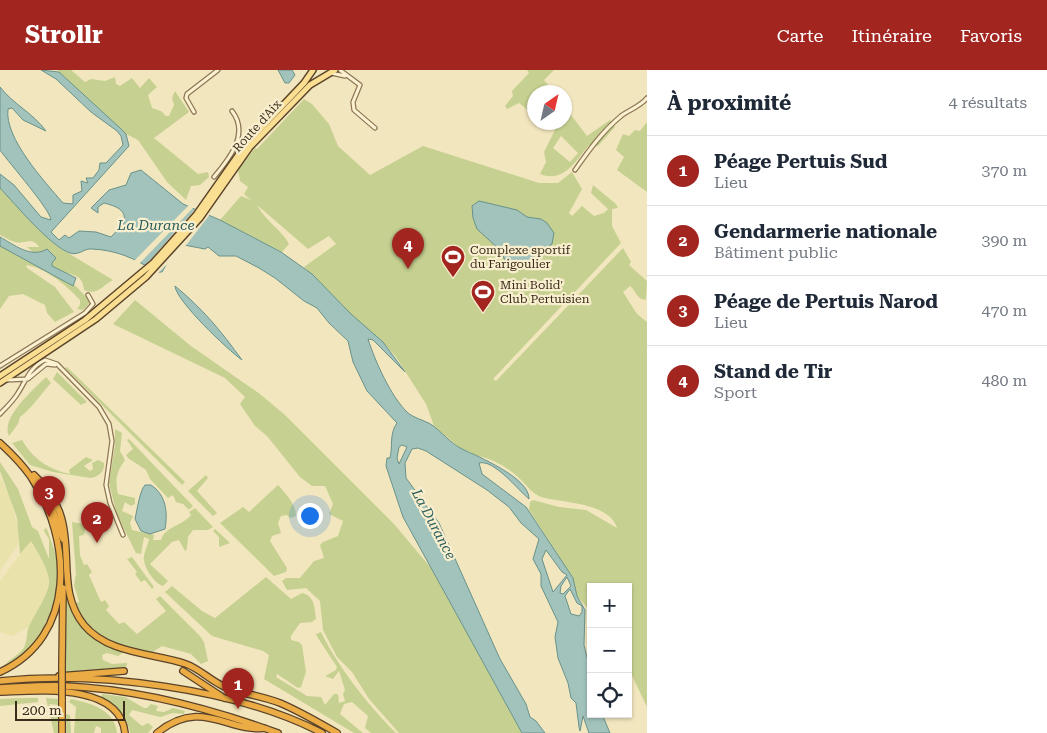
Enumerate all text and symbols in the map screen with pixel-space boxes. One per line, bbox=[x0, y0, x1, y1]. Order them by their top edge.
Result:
text: Strollr bbox=[25, 21, 103, 49]
text: Carte bbox=[777, 25, 823, 46]
text: Itinéraire bbox=[851, 25, 932, 46]
text: Favoris bbox=[960, 25, 1022, 46]
north arrow bbox=[527, 85, 572, 130]
text: À proximité bbox=[667, 91, 791, 115]
text: 4 résultats bbox=[948, 93, 1027, 112]
street label: Route d'Aix bbox=[230, 97, 284, 155]
text: Péage Pertuis Sud bbox=[714, 150, 888, 173]
text: 1 bbox=[679, 161, 687, 180]
text: 370 m bbox=[981, 161, 1027, 180]
text: Lieu bbox=[714, 173, 748, 192]
water label: La Durance bbox=[116, 217, 195, 233]
text: Gendarmerie nationale bbox=[714, 220, 937, 243]
pin: 4 bbox=[392, 228, 424, 269]
text: 2 bbox=[679, 231, 687, 250]
text: 390 m bbox=[981, 231, 1027, 250]
place label: Complexe sportif du Farigoulier bbox=[470, 243, 571, 271]
text: Bâtiment public bbox=[714, 243, 838, 262]
sports icon: Complexe sportif du Farigoulier bbox=[440, 244, 466, 278]
place label: Mini Bolid' Club Pertuisien bbox=[500, 278, 590, 306]
sports icon: Mini Bolid' Club Pertuisien bbox=[470, 279, 496, 313]
text: Péage de Pertuis Narod bbox=[714, 290, 938, 313]
text: 3 bbox=[679, 301, 687, 320]
text: 470 m bbox=[981, 301, 1027, 320]
text: Lieu bbox=[714, 313, 748, 332]
text: Stand de Tir bbox=[714, 360, 832, 383]
text: 4 bbox=[679, 371, 687, 390]
text: 480 m bbox=[981, 371, 1027, 390]
text: Sport bbox=[714, 383, 757, 402]
pin: 3 bbox=[33, 476, 65, 517]
water label: La Durance bbox=[408, 485, 459, 562]
pin: 2 bbox=[81, 502, 113, 543]
your location bbox=[297, 503, 323, 529]
map controls bbox=[587, 583, 632, 718]
button: + bbox=[587, 583, 632, 628]
button: − bbox=[587, 628, 632, 673]
pin: 1 bbox=[222, 668, 254, 709]
button: locate bbox=[587, 673, 632, 718]
scale bar bbox=[15, 698, 125, 721]
text: 200 m bbox=[22, 702, 62, 718]

